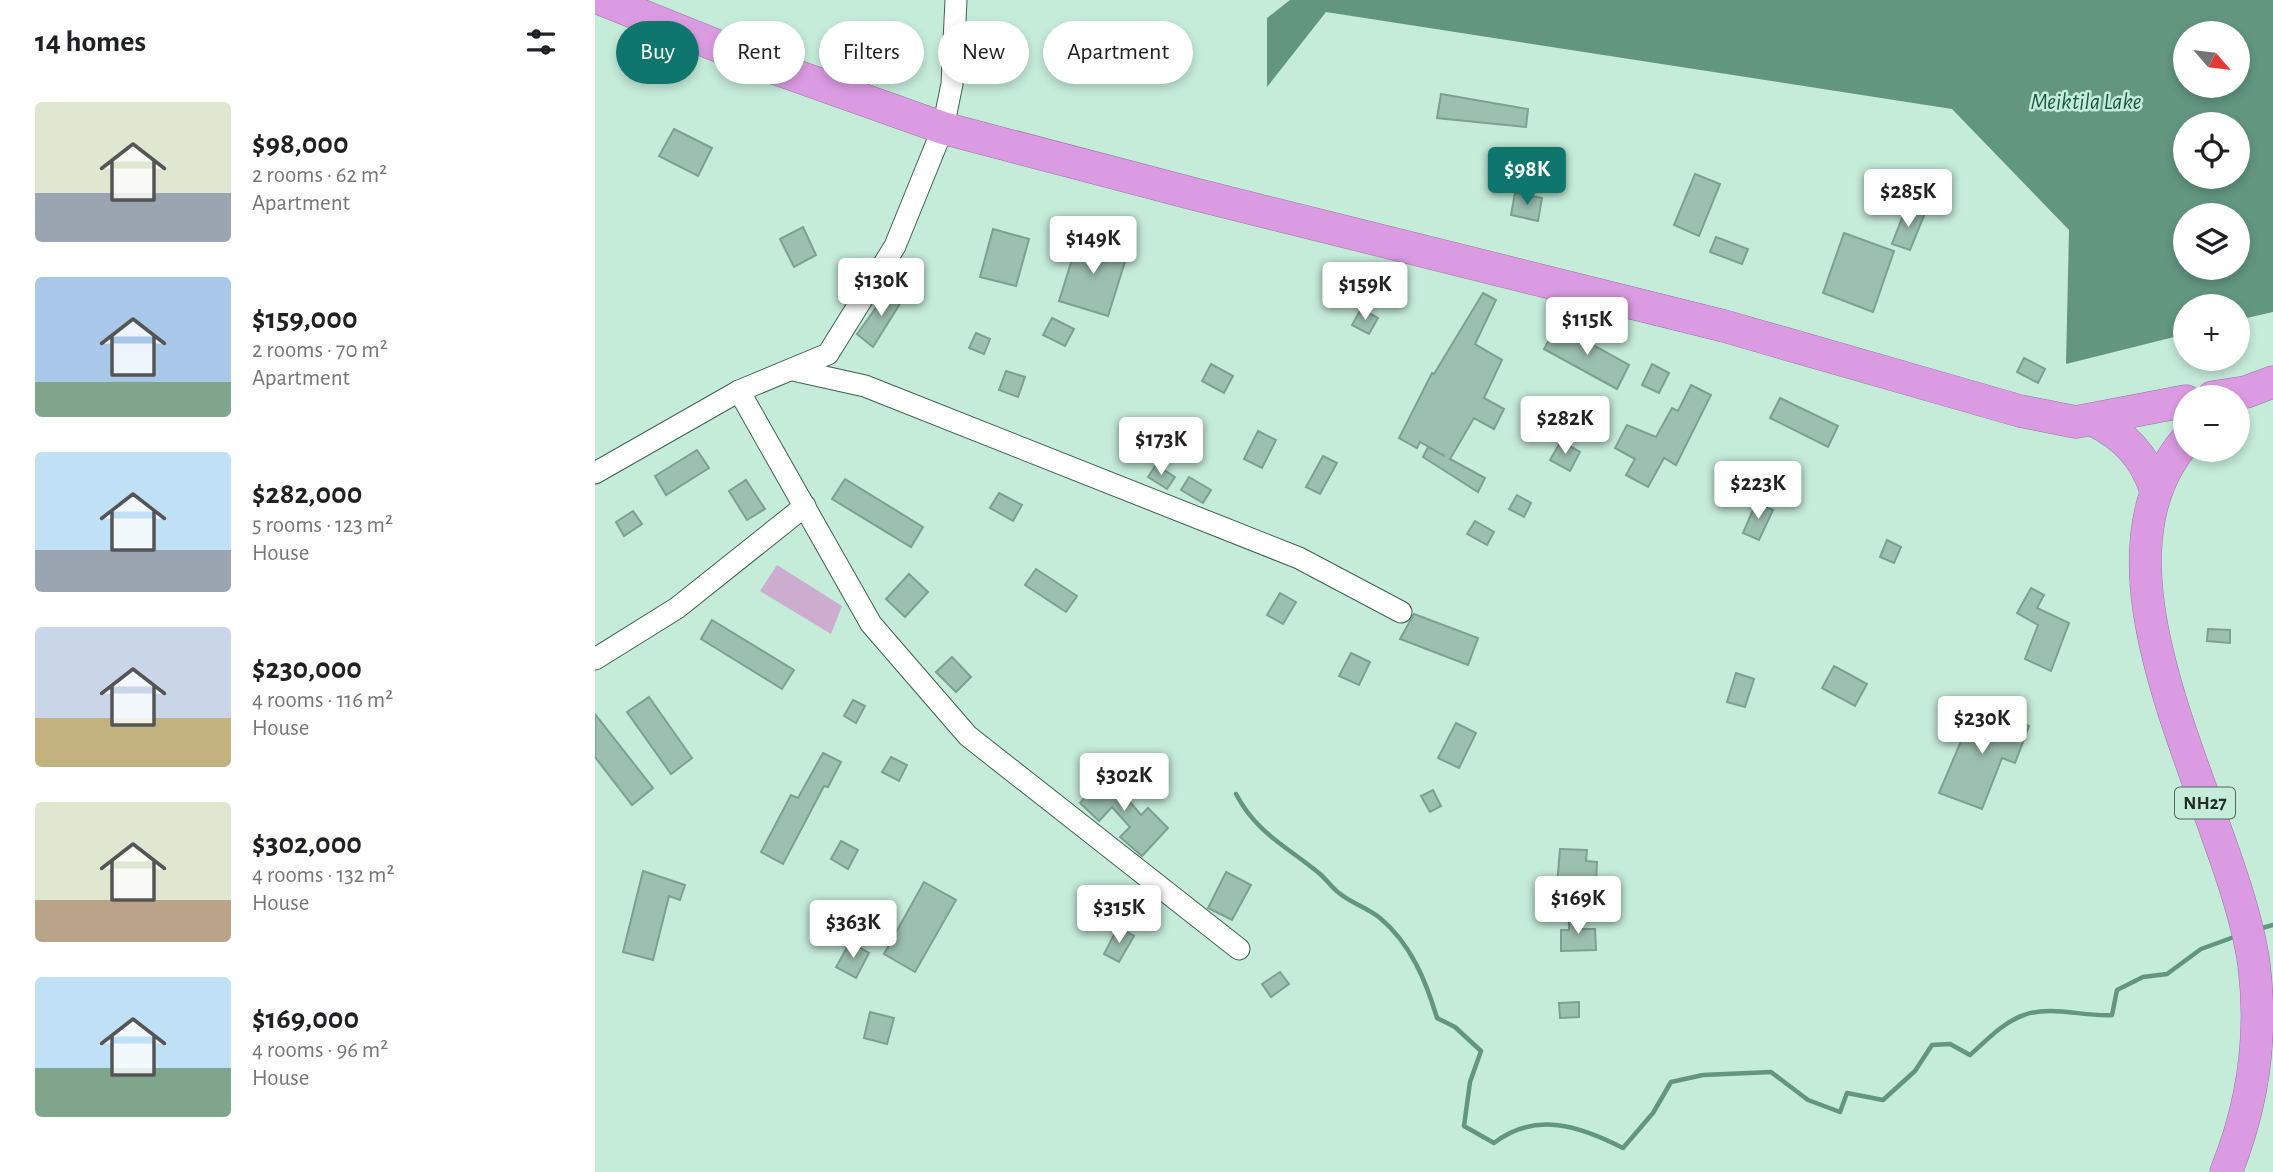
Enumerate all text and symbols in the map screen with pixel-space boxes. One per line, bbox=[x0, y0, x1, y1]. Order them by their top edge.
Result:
chip: Buy bbox=[616, 21, 699, 84]
chip: Rent bbox=[713, 21, 805, 84]
chip: Filters bbox=[819, 21, 924, 84]
chip: New bbox=[938, 21, 1029, 84]
chip: Apartment bbox=[1043, 21, 1193, 84]
north arrow bbox=[2173, 21, 2251, 98]
map controls bbox=[2173, 21, 2250, 462]
icon: filters bbox=[522, 23, 560, 61]
text: 14 homes bbox=[35, 27, 146, 57]
water label: Meiktila Lake bbox=[2030, 91, 2142, 114]
button: locate bbox=[2173, 112, 2250, 189]
text: $98,000 bbox=[252, 129, 349, 159]
icon: home bbox=[91, 130, 175, 214]
pin: $98K bbox=[1486, 148, 1568, 207]
text: $98K bbox=[1504, 158, 1550, 181]
text: 2 rooms · 62 m² bbox=[252, 164, 387, 187]
pin: $285K bbox=[1859, 170, 1957, 229]
text: $285K bbox=[1880, 180, 1936, 203]
text: Apartment bbox=[252, 192, 350, 215]
button: layers bbox=[2173, 203, 2250, 280]
pin: $149K bbox=[1044, 216, 1142, 276]
text: $149K bbox=[1066, 227, 1120, 250]
pin: $130K bbox=[832, 258, 930, 318]
pin: $159K bbox=[1316, 262, 1414, 322]
text: $130K bbox=[854, 269, 908, 292]
text: $159K bbox=[1338, 273, 1392, 296]
button: + bbox=[2173, 294, 2250, 371]
pin: $115K bbox=[1538, 298, 1636, 357]
text: $159,000 bbox=[252, 304, 358, 334]
icon: home bbox=[91, 305, 175, 389]
text: $115K bbox=[1562, 308, 1612, 331]
text: 2 rooms · 70 m² bbox=[252, 339, 388, 362]
text: Apartment bbox=[252, 367, 350, 390]
button: − bbox=[2173, 385, 2250, 462]
pin: $282K bbox=[1516, 396, 1614, 456]
text: $282K bbox=[1537, 407, 1593, 430]
pin: $173K bbox=[1112, 418, 1210, 477]
text: $173K bbox=[1135, 428, 1187, 451]
pin: $223K bbox=[1709, 462, 1807, 521]
text: $223K bbox=[1730, 472, 1786, 495]
text: $282,000 bbox=[252, 479, 362, 509]
icon: home bbox=[91, 480, 175, 564]
text: 5 rooms · 123 m² bbox=[252, 514, 393, 537]
text: House bbox=[252, 542, 309, 565]
text: $230,000 bbox=[252, 654, 362, 684]
icon: home bbox=[91, 655, 175, 739]
text: 4 rooms · 116 m² bbox=[252, 689, 393, 712]
pin: $230K bbox=[1933, 696, 2031, 756]
text: $230K bbox=[1954, 707, 2010, 730]
text: House bbox=[252, 717, 309, 740]
pin: $302K bbox=[1075, 754, 1173, 813]
text: $302K bbox=[1096, 764, 1152, 787]
road number: NH27 bbox=[2175, 788, 2235, 818]
text: $302,000 bbox=[252, 829, 362, 859]
icon: home bbox=[91, 830, 175, 914]
text: 4 rooms · 132 m² bbox=[252, 864, 394, 887]
pin: $169K bbox=[1529, 876, 1627, 936]
pin: $315K bbox=[1070, 886, 1168, 945]
text: $169K bbox=[1551, 887, 1605, 910]
text: House bbox=[252, 892, 309, 915]
text: $315K bbox=[1093, 896, 1145, 919]
pin: $363K bbox=[804, 900, 902, 960]
text: $363K bbox=[826, 911, 880, 934]
text: $169,000 bbox=[252, 1004, 359, 1034]
icon: home bbox=[91, 1005, 175, 1089]
text: 4 rooms · 96 m² bbox=[252, 1039, 388, 1062]
text: House bbox=[252, 1067, 309, 1090]

